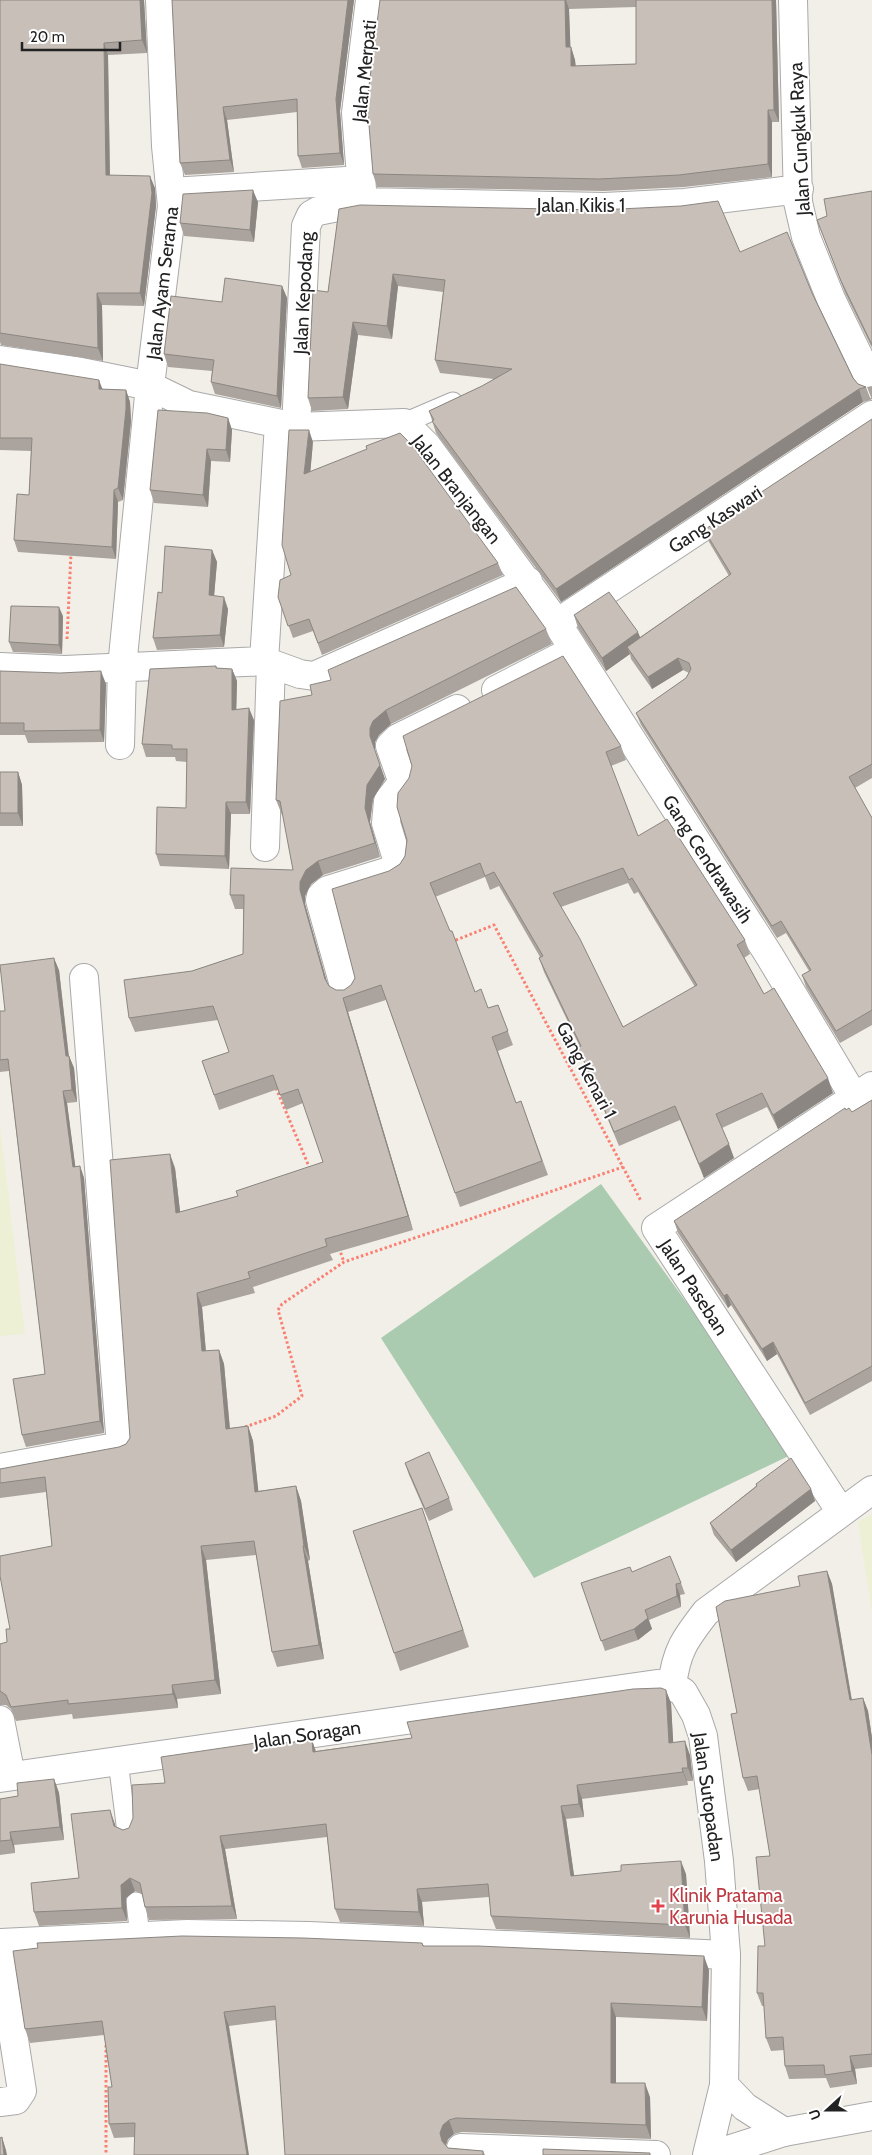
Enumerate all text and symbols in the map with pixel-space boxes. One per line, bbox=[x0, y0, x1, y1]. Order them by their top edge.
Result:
street label: Jalan Merpati bbox=[348, 19, 381, 125]
scale bar bbox=[22, 20, 120, 52]
text: 20 m bbox=[30, 28, 65, 46]
street label: Jalan Cungkuk Raya bbox=[784, 62, 815, 217]
street label: Jalan Kikis 1 bbox=[536, 194, 625, 217]
street label: Jalan Ayam Serama bbox=[142, 205, 183, 362]
street label: Jalan Kepodang bbox=[289, 231, 318, 356]
street label: Jalan Branjangan bbox=[406, 429, 506, 548]
street label: Gang Kaswari bbox=[664, 481, 766, 558]
street label: Gang Cendrawasih bbox=[658, 791, 758, 928]
street label: Gang Kenari 1 bbox=[551, 1018, 622, 1123]
street label: Jalan Paseban bbox=[653, 1234, 733, 1340]
street label: Jalan Soragan bbox=[251, 1716, 362, 1754]
street label: Jalan Sutopadan bbox=[688, 1730, 729, 1863]
place label: Klinik Pratama Karunia Husada bbox=[669, 1884, 793, 1929]
marker: Klinik Pratama Karunia Husada bbox=[651, 1899, 665, 1913]
north arrow bbox=[802, 2085, 852, 2135]
text: U bbox=[805, 2107, 825, 2123]

